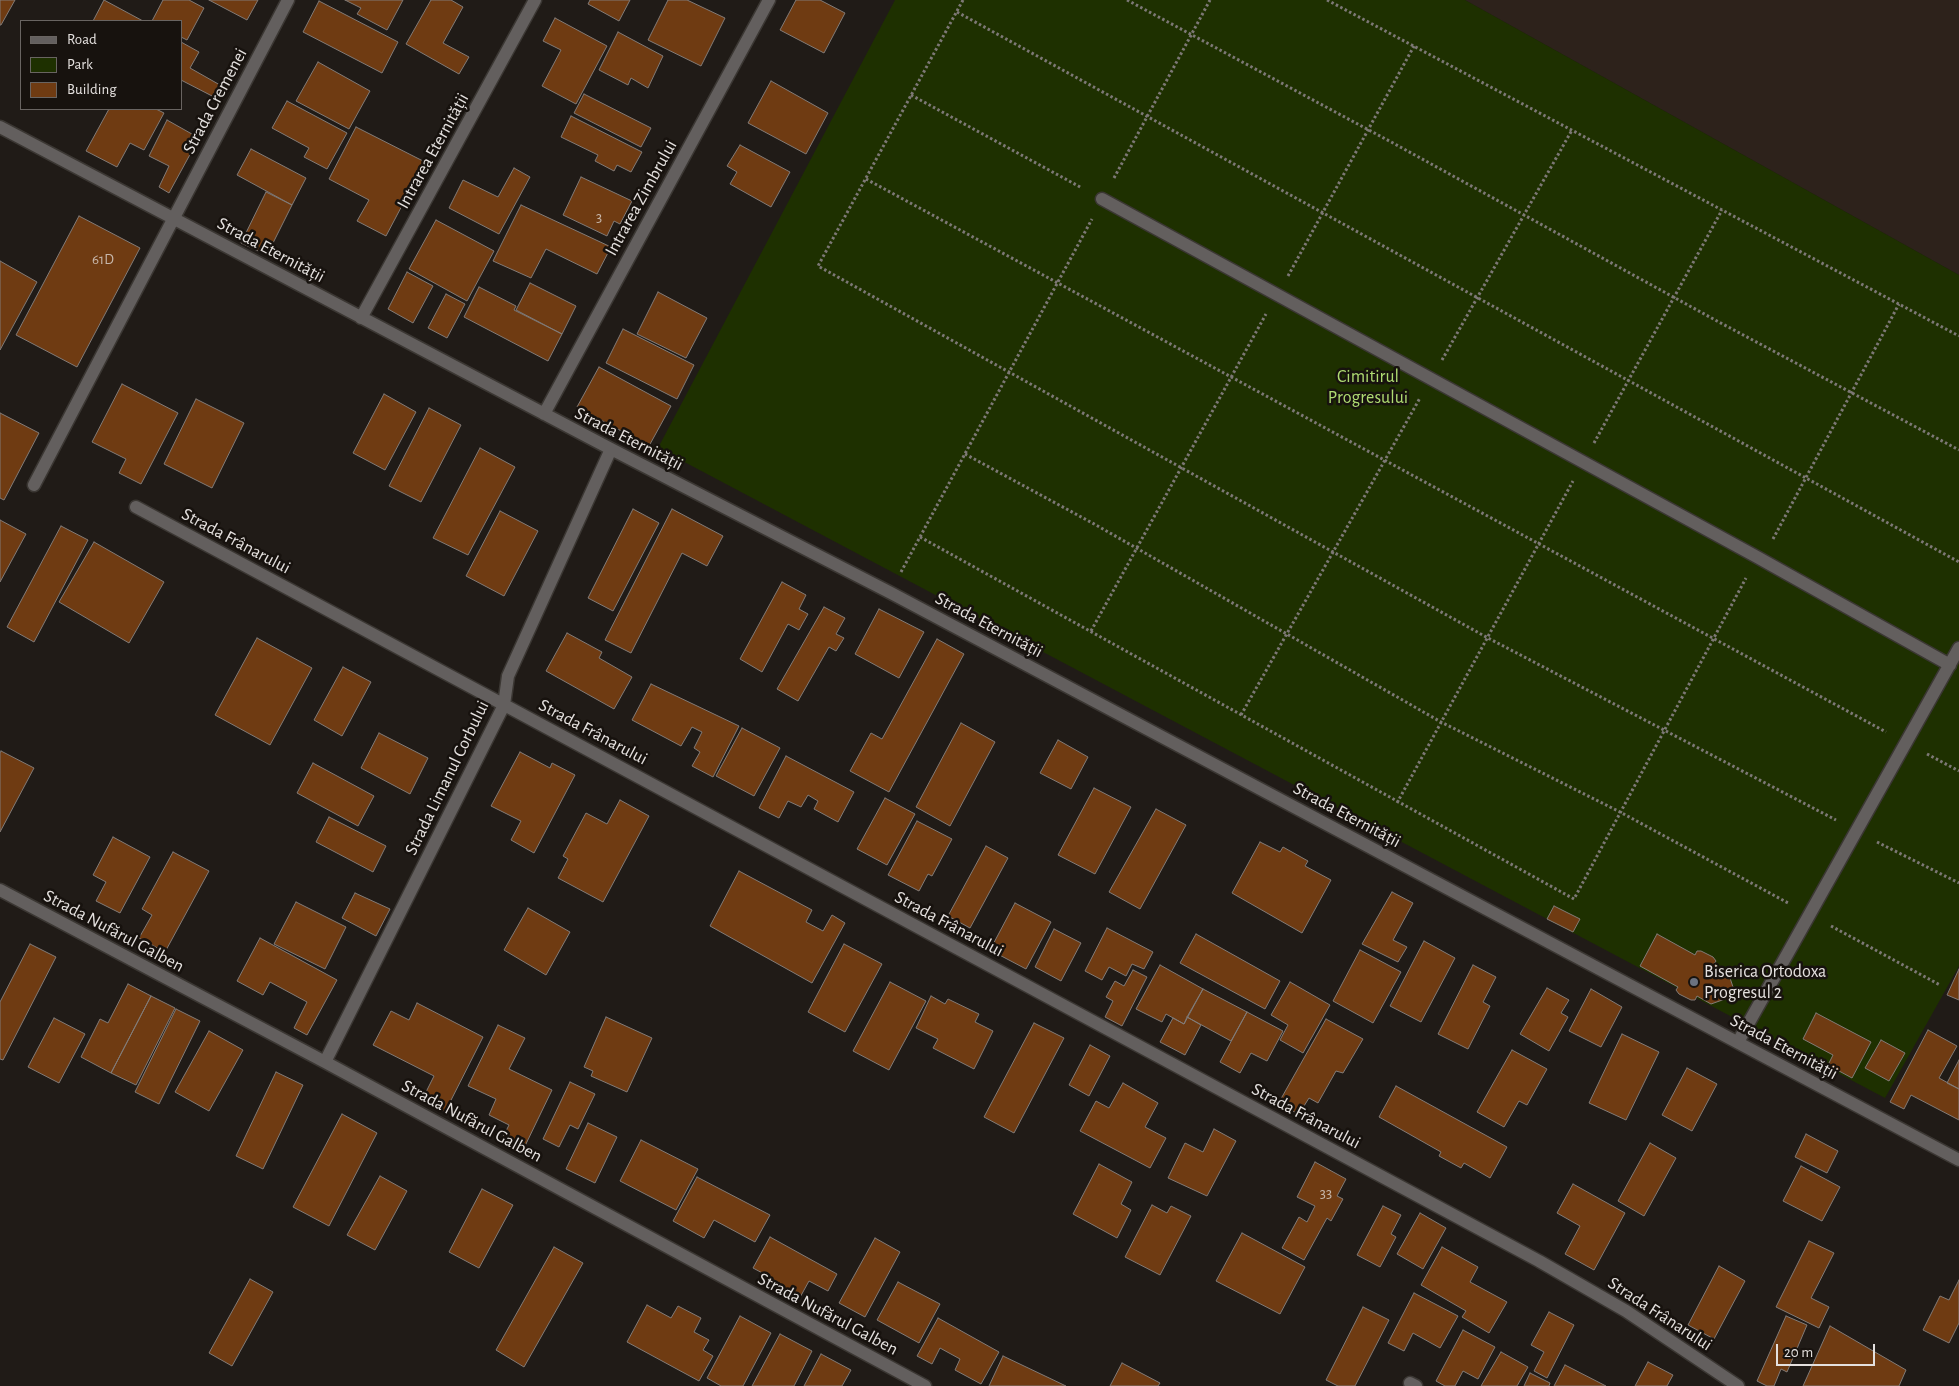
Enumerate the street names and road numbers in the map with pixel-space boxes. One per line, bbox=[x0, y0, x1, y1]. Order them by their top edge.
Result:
street label: Strada Cremenei bbox=[178, 44, 252, 158]
street label: Intrarea Eternității bbox=[392, 89, 474, 213]
street label: Intrarea Zimbrului bbox=[600, 136, 682, 260]
street label: Strada Eternității bbox=[213, 213, 329, 287]
street label: Strada Eternității bbox=[571, 402, 687, 476]
street label: Strada Frânarului bbox=[178, 503, 294, 579]
street label: Strada Eternității bbox=[931, 588, 1047, 662]
street label: Strada Frânarului bbox=[535, 694, 651, 770]
street label: Strada Limanul Corbului bbox=[400, 697, 494, 859]
street label: Strada Eternității bbox=[1289, 778, 1405, 852]
street label: Strada Nufărul Galben bbox=[40, 885, 188, 977]
street label: Strada Frânarului bbox=[891, 886, 1007, 962]
street label: Strada Eternității bbox=[1726, 1010, 1842, 1084]
street label: Strada Nufărul Galben bbox=[398, 1075, 546, 1167]
street label: Strada Frânarului bbox=[1248, 1078, 1364, 1154]
street label: Strada Nufărul Galben bbox=[754, 1268, 902, 1360]
street label: Strada Frânarului bbox=[1604, 1272, 1716, 1356]

